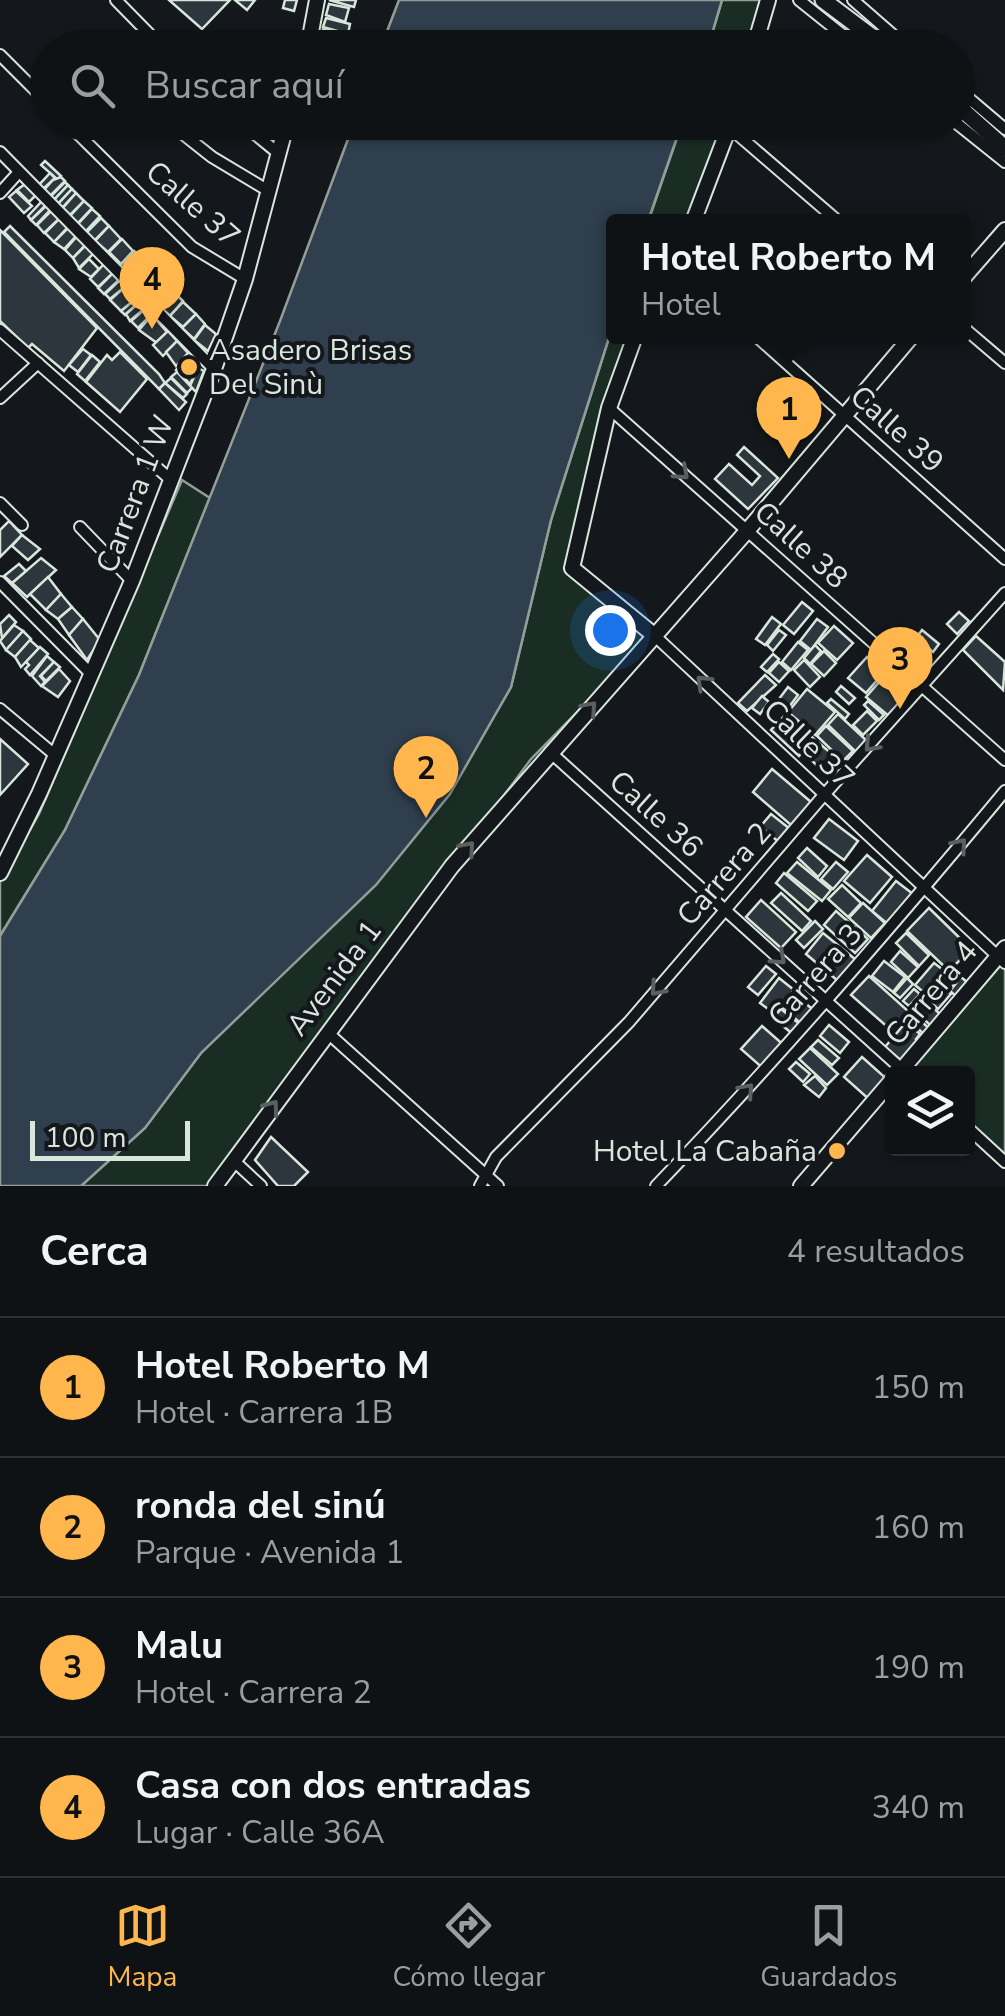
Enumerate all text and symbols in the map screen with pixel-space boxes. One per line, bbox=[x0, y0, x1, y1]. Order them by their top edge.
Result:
search box bbox=[30, 30, 975, 140]
icon: search bbox=[65, 58, 120, 113]
text: Buscar aquí bbox=[145, 60, 344, 111]
street label: Calle 37 bbox=[137, 152, 249, 257]
popup bbox=[606, 214, 971, 344]
text: Hotel Roberto M bbox=[641, 232, 936, 283]
pin: 4 bbox=[120, 246, 184, 329]
text: Hotel bbox=[641, 283, 721, 326]
place label: Asadero Brisas Del Sinù bbox=[209, 330, 412, 405]
marker: Asadero Brisas Del Sinù bbox=[178, 356, 200, 378]
pin: 1 bbox=[756, 376, 822, 459]
street label: Calle 39 bbox=[841, 376, 952, 482]
street label: Carrera 1 W bbox=[87, 409, 184, 579]
one-way arrow bbox=[670, 461, 689, 479]
street label: Calle 38 bbox=[745, 492, 856, 598]
your location bbox=[585, 605, 636, 656]
pin: 3 bbox=[868, 626, 932, 709]
one-way arrow bbox=[697, 676, 715, 694]
street label: Calle 37 bbox=[754, 690, 863, 798]
one-way arrow bbox=[578, 701, 596, 720]
one-way arrow bbox=[865, 733, 883, 751]
pin: 2 bbox=[394, 736, 458, 818]
street label: Calle 36 bbox=[600, 761, 711, 867]
street label: Carrera 2 bbox=[668, 814, 781, 935]
one-way arrow bbox=[949, 838, 967, 856]
one-way arrow bbox=[457, 841, 475, 860]
street label: Avenida 1 bbox=[277, 912, 392, 1045]
street label: Carrera 3 bbox=[759, 915, 872, 1036]
street label: Carrera 4 bbox=[875, 932, 987, 1054]
one-way arrow bbox=[767, 946, 786, 964]
one-way arrow bbox=[651, 978, 669, 996]
map controls bbox=[885, 1066, 975, 1156]
button: layers bbox=[885, 1066, 975, 1156]
one-way arrow bbox=[736, 1083, 754, 1102]
one-way arrow bbox=[261, 1100, 278, 1118]
scale bar bbox=[30, 1116, 190, 1160]
text: 100 m bbox=[45, 1119, 127, 1157]
place label: Hotel La Cabaña bbox=[593, 1131, 817, 1172]
marker: Hotel La Cabaña bbox=[826, 1140, 848, 1162]
text: Cerca bbox=[40, 1223, 149, 1280]
text: 4 resultados bbox=[787, 1230, 965, 1273]
text: Hotel Roberto M bbox=[135, 1340, 430, 1391]
text: 1 bbox=[63, 1366, 82, 1409]
text: 150 m bbox=[872, 1366, 965, 1409]
text: Hotel · Carrera 1B bbox=[135, 1391, 393, 1434]
text: ronda del sinú bbox=[135, 1480, 386, 1531]
text: 2 bbox=[63, 1506, 82, 1549]
text: 160 m bbox=[872, 1506, 965, 1549]
text: Parque · Avenida 1 bbox=[135, 1531, 404, 1574]
text: Malu bbox=[135, 1620, 223, 1671]
text: 3 bbox=[63, 1646, 82, 1689]
text: 190 m bbox=[872, 1646, 965, 1689]
text: Hotel · Carrera 2 bbox=[135, 1671, 372, 1714]
text: Casa con dos entradas bbox=[135, 1760, 531, 1811]
text: 4 bbox=[63, 1786, 82, 1829]
text: 340 m bbox=[872, 1786, 965, 1829]
text: Lugar · Calle 36A bbox=[135, 1811, 385, 1854]
tab: Mapa bbox=[108, 1898, 177, 1996]
tab: Cómo llegar bbox=[392, 1898, 545, 1996]
tab: Guardados bbox=[760, 1898, 897, 1996]

